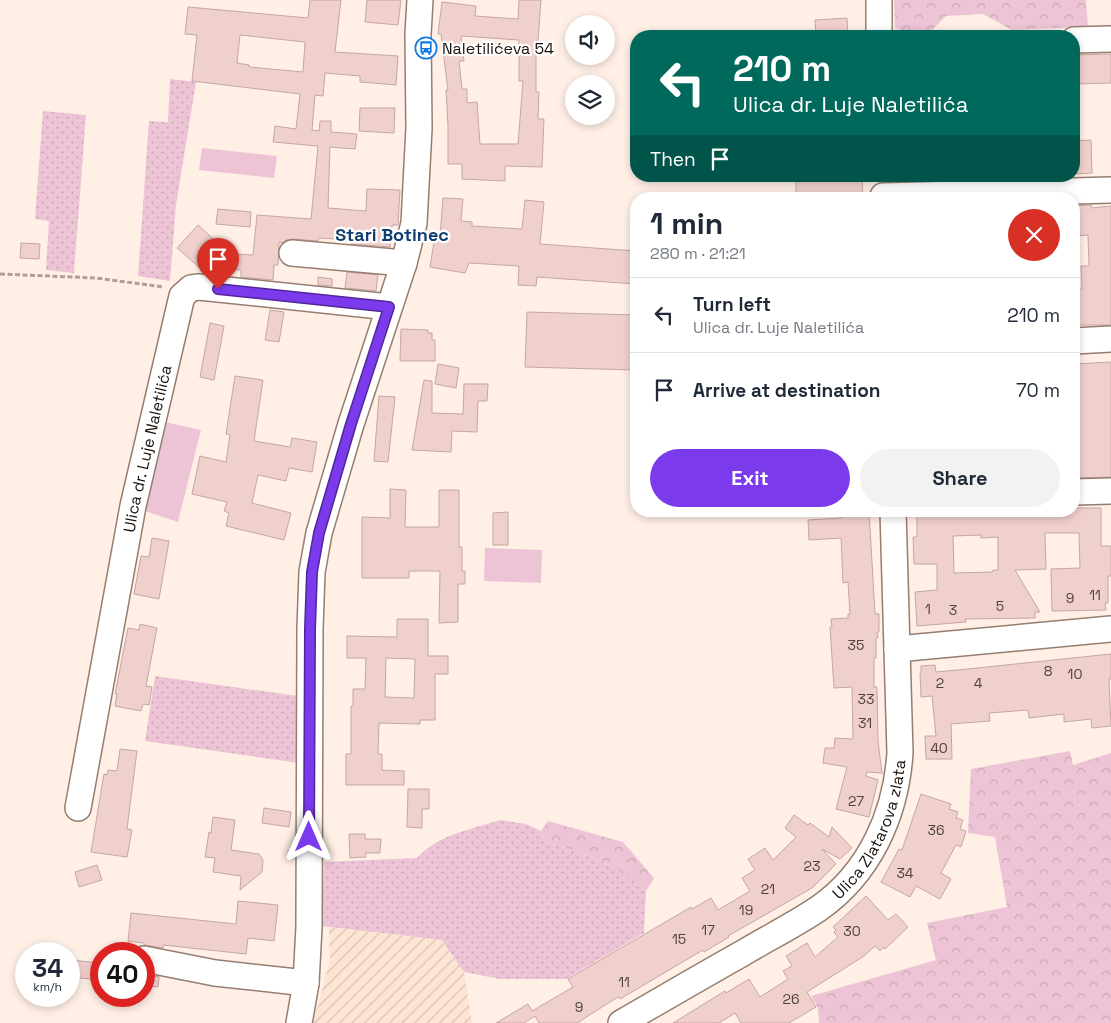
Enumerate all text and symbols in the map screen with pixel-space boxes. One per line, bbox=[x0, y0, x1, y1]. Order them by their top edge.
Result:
map controls bbox=[565, 15, 615, 125]
button: sound bbox=[565, 15, 615, 65]
bus stop icon: Naletilićeva 54 bbox=[414, 36, 438, 60]
place label: Naletilićeva 54 bbox=[442, 38, 554, 59]
text: 210 m bbox=[733, 47, 831, 91]
icon: left bbox=[650, 50, 715, 115]
button: layers bbox=[565, 75, 615, 125]
text: Ulica dr. Luje Naletilića bbox=[733, 90, 968, 118]
icon: arrive bbox=[706, 145, 734, 173]
text: Then bbox=[650, 147, 696, 172]
text: 1 min bbox=[650, 204, 723, 243]
button: close bbox=[1008, 209, 1060, 261]
district label: Stari Botinec bbox=[335, 223, 449, 246]
pin bbox=[197, 238, 239, 289]
text: 280 m · 21:21 bbox=[650, 243, 746, 264]
icon: arrive bbox=[204, 245, 232, 273]
text: Turn left bbox=[693, 292, 771, 317]
icon: left bbox=[650, 301, 678, 329]
text: 210 m bbox=[1007, 303, 1060, 328]
text: Ulica dr. Luje Naletilića bbox=[693, 317, 864, 338]
street label: Ulica dr. Luje Naletilića bbox=[118, 363, 176, 534]
icon: arrive bbox=[650, 376, 678, 404]
text: Arrive at destination bbox=[693, 378, 881, 403]
text: 70 m bbox=[1016, 378, 1060, 403]
button: Exit bbox=[650, 449, 850, 507]
button: Share bbox=[860, 449, 1060, 507]
house number: 11 bbox=[1089, 586, 1101, 604]
house number: 9 bbox=[1066, 589, 1074, 607]
house number: 5 bbox=[996, 597, 1004, 615]
house number: 1 bbox=[925, 600, 931, 618]
house number: 3 bbox=[949, 601, 957, 619]
house number: 35 bbox=[848, 636, 864, 654]
house number: 8 bbox=[1044, 662, 1053, 680]
house number: 10 bbox=[1068, 665, 1082, 683]
house number: 2 bbox=[936, 674, 944, 692]
house number: 4 bbox=[974, 674, 983, 692]
house number: 33 bbox=[858, 690, 874, 708]
house number: 31 bbox=[858, 714, 872, 732]
house number: 40 bbox=[930, 739, 948, 757]
street label: Ulica Zlatarova zlata bbox=[828, 759, 910, 904]
house number: 27 bbox=[848, 792, 864, 810]
position arrow bbox=[282, 810, 334, 862]
house number: 36 bbox=[927, 821, 945, 839]
house number: 23 bbox=[804, 857, 820, 875]
house number: 34 bbox=[896, 864, 914, 882]
house number: 21 bbox=[761, 880, 775, 898]
house number: 19 bbox=[739, 901, 753, 919]
house number: 17 bbox=[701, 921, 715, 939]
house number: 30 bbox=[843, 922, 861, 940]
house number: 15 bbox=[672, 930, 686, 948]
speed limit sign: 40 bbox=[90, 942, 155, 1007]
text: 34 bbox=[32, 952, 63, 984]
house number: 11 bbox=[618, 973, 630, 991]
text: km/h bbox=[33, 979, 62, 995]
house number: 26 bbox=[782, 990, 800, 1008]
house number: 9 bbox=[575, 998, 583, 1016]

